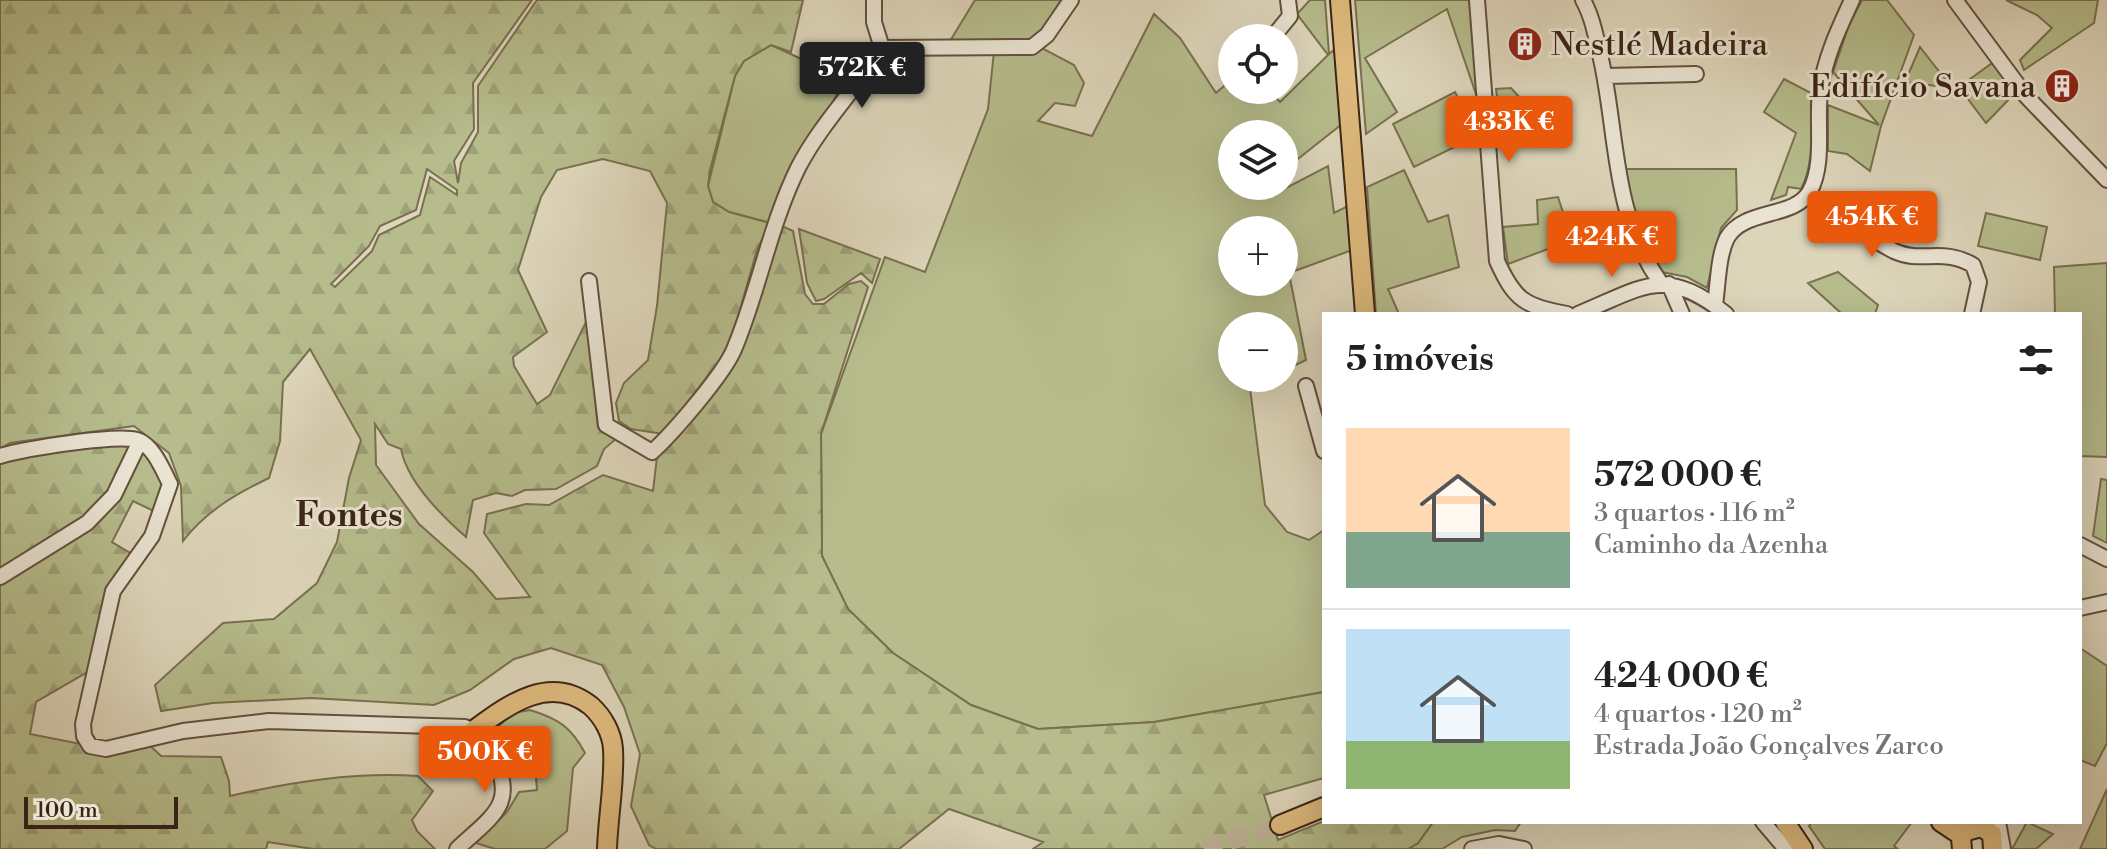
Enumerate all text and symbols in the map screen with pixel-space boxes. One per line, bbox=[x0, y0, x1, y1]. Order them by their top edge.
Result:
map controls bbox=[1218, 24, 1298, 392]
button: locate bbox=[1218, 24, 1298, 104]
building icon: Nestlé Madeira bbox=[1506, 25, 1544, 63]
place label: Nestlé Madeira bbox=[1551, 25, 1769, 65]
pin: 572K € bbox=[797, 42, 927, 110]
text: 572K € bbox=[818, 52, 906, 84]
place label: Edifício Savana bbox=[1809, 67, 2037, 107]
building icon: Edifício Savana bbox=[2043, 67, 2081, 105]
pin: 433K € bbox=[1444, 96, 1574, 164]
text: 433K € bbox=[1464, 106, 1554, 138]
button: layers bbox=[1218, 120, 1298, 200]
pin: 454K € bbox=[1807, 191, 1937, 259]
text: 454K € bbox=[1825, 201, 1919, 233]
pin: 424K € bbox=[1547, 211, 1677, 279]
button: + bbox=[1218, 216, 1298, 296]
text: 424K € bbox=[1565, 221, 1659, 253]
button: − bbox=[1218, 312, 1298, 392]
icon: filters bbox=[2014, 338, 2058, 382]
text: 5 imóveis bbox=[1346, 339, 1494, 381]
text: 572 000 € bbox=[1594, 455, 1762, 497]
icon: home bbox=[1410, 460, 1506, 556]
district label: Fontes bbox=[296, 495, 402, 537]
text: 3 quartos · 116 m² bbox=[1594, 497, 1795, 529]
text: Caminho da Azenha bbox=[1594, 529, 1828, 561]
text: 424 000 € bbox=[1594, 656, 1768, 698]
icon: home bbox=[1410, 661, 1506, 757]
text: 4 quartos · 120 m² bbox=[1594, 698, 1802, 730]
pin: 500K € bbox=[420, 726, 550, 794]
text: Estrada João Gonçalves Zarco bbox=[1594, 730, 1944, 762]
text: 500K € bbox=[437, 736, 533, 768]
scale bar bbox=[24, 793, 178, 829]
text: 100 m bbox=[36, 797, 98, 824]

